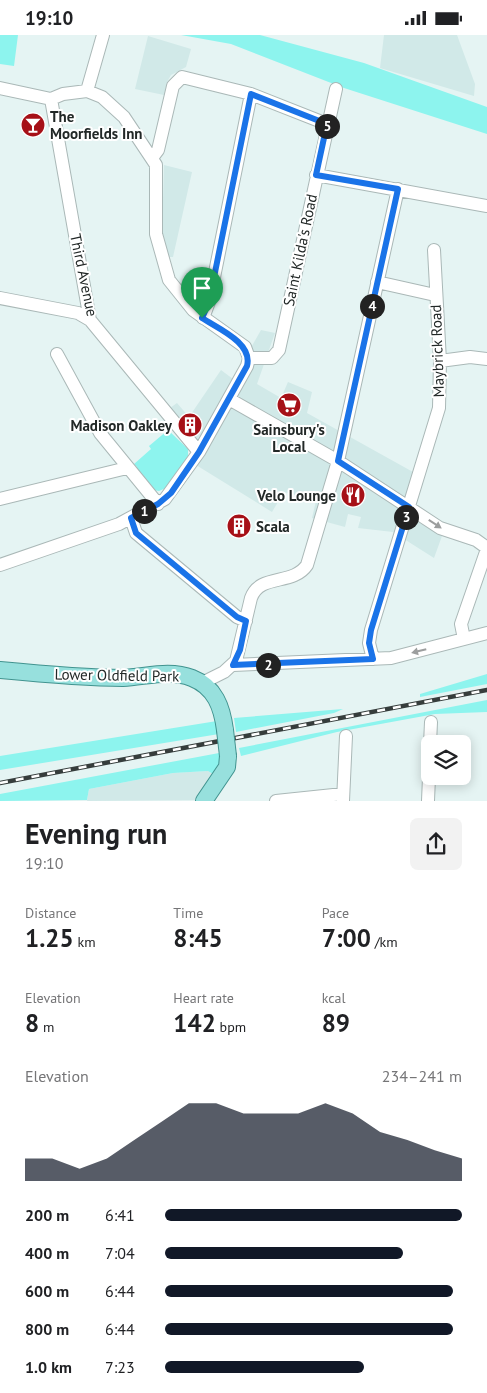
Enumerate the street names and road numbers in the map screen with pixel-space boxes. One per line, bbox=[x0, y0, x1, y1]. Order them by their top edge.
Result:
street label: Saint Kilda's Road bbox=[279, 192, 321, 308]
street label: Third Avenue bbox=[66, 232, 102, 318]
street label: Maybrick Road bbox=[426, 304, 448, 398]
street label: Lower Oldfield Park bbox=[54, 664, 180, 686]

